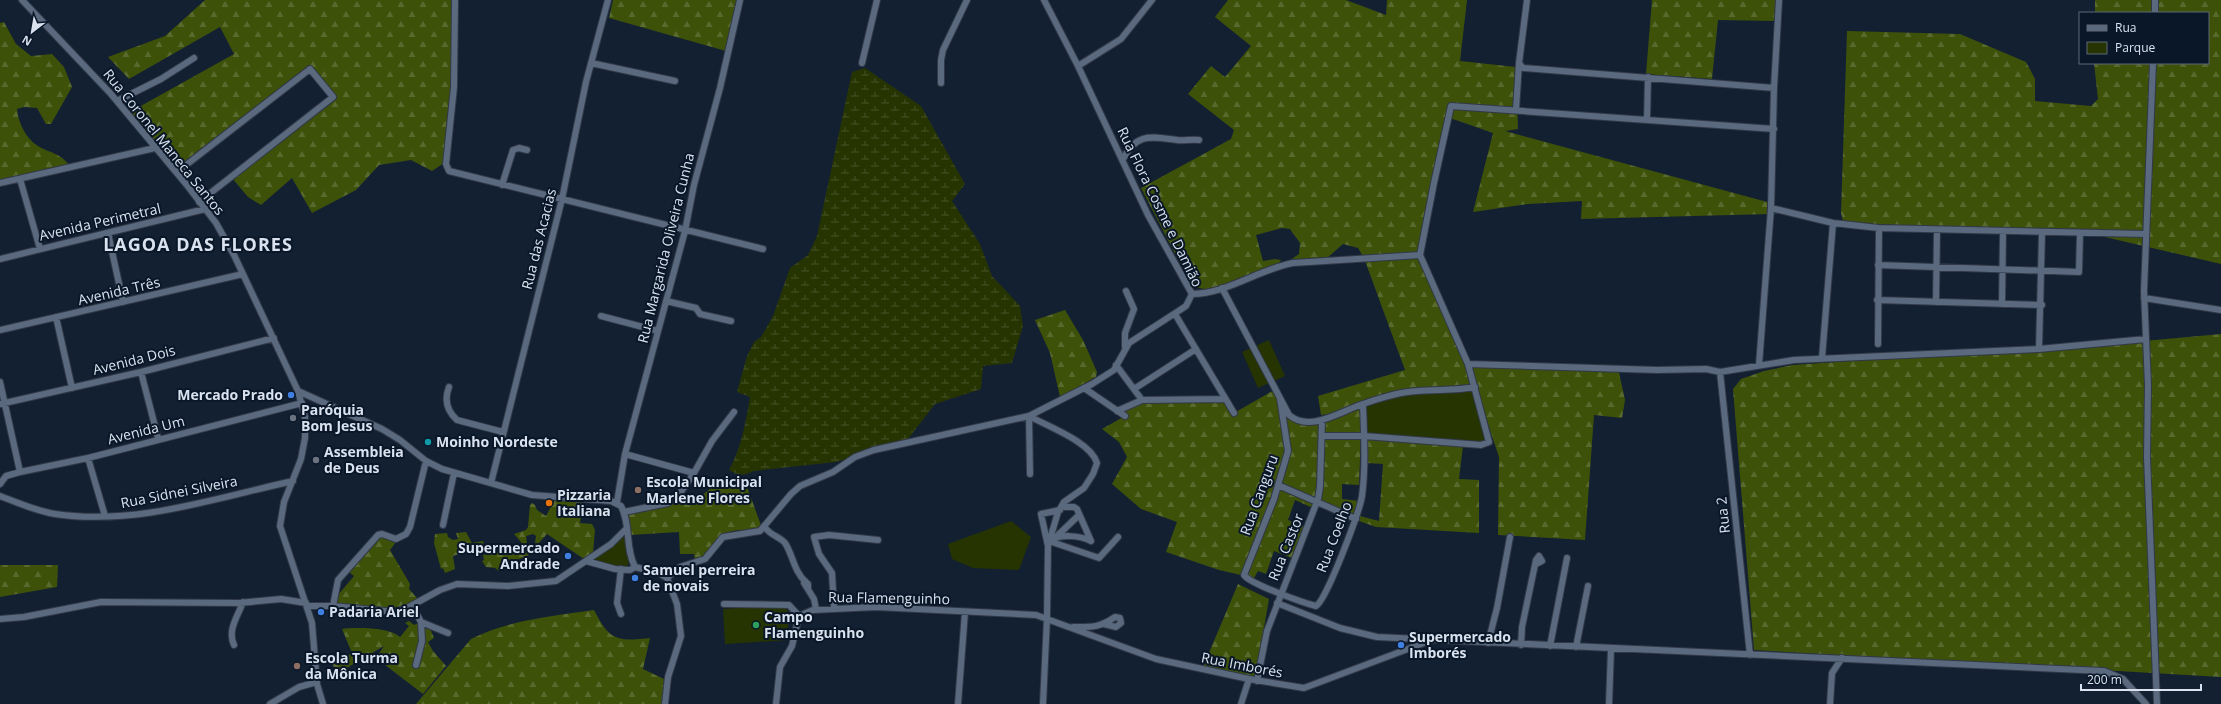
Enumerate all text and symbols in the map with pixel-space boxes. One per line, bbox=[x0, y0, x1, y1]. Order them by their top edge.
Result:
north arrow bbox=[12, 12, 52, 52]
legend bbox=[2079, 12, 2209, 64]
text: Rua bbox=[2115, 19, 2136, 36]
text: N bbox=[19, 32, 34, 50]
text: Parque bbox=[2115, 39, 2155, 56]
street label: Rua Coronel Maneca Santos bbox=[100, 65, 229, 219]
street label: Rua Flora Cosme e Damião bbox=[1113, 124, 1207, 290]
street label: Rua Margarida Oliveira Cunha bbox=[633, 151, 698, 345]
street label: Rua das Acacias bbox=[517, 186, 560, 291]
street label: Avenida Perimetral bbox=[37, 198, 163, 245]
district label: LAGOA DAS FLORES bbox=[103, 232, 293, 256]
street label: Avenida Três bbox=[76, 272, 162, 309]
street label: Avenida Dois bbox=[91, 340, 178, 379]
place label: Mercado Prado bbox=[177, 385, 283, 404]
marker: Mercado Prado bbox=[286, 390, 296, 400]
place label: Paróquia Bom Jesus bbox=[301, 400, 373, 435]
street label: Avenida Um bbox=[105, 411, 186, 448]
marker: Paróquia Bom Jesus bbox=[288, 413, 298, 423]
place label: Moinho Nordeste bbox=[436, 432, 558, 451]
marker: Moinho Nordeste bbox=[423, 437, 433, 447]
place label: Assembleia de Deus bbox=[324, 442, 404, 477]
street label: Rua Canguru bbox=[1235, 452, 1282, 538]
marker: Assembleia de Deus bbox=[311, 455, 321, 465]
street label: Rua Sidnei Silveira bbox=[119, 471, 239, 512]
place label: Escola Municipal Marlene Flores bbox=[646, 472, 762, 507]
place label: Pizzaria Italiana bbox=[557, 485, 611, 520]
marker: Escola Municipal Marlene Flores bbox=[633, 485, 643, 495]
street label: Rua 2 bbox=[1711, 496, 1734, 534]
marker: Pizzaria Italiana bbox=[544, 498, 554, 508]
street label: Rua Coelho bbox=[1311, 499, 1356, 575]
street label: Rua Castor bbox=[1263, 510, 1308, 583]
place label: Supermercado Andrade bbox=[458, 538, 560, 573]
marker: Supermercado Andrade bbox=[563, 551, 573, 561]
place label: Samuel perreira de novais bbox=[643, 560, 756, 595]
marker: Samuel perreira de novais bbox=[630, 573, 640, 583]
street label: Rua Flamenguinho bbox=[828, 587, 950, 608]
place label: Padaria Ariel bbox=[329, 602, 419, 621]
marker: Padaria Ariel bbox=[316, 607, 326, 617]
place label: Campo Flamenguinho bbox=[764, 607, 864, 642]
marker: Campo Flamenguinho bbox=[751, 620, 761, 630]
place label: Supermercado Imborés bbox=[1409, 627, 1511, 662]
marker: Supermercado Imborés bbox=[1396, 640, 1406, 650]
street label: Rua Imborés bbox=[1200, 647, 1285, 682]
place label: Escola Turma da Mônica bbox=[305, 648, 398, 683]
marker: Escola Turma da Mônica bbox=[292, 661, 302, 671]
scale bar bbox=[2081, 666, 2201, 692]
text: 200 m bbox=[2087, 671, 2122, 688]

